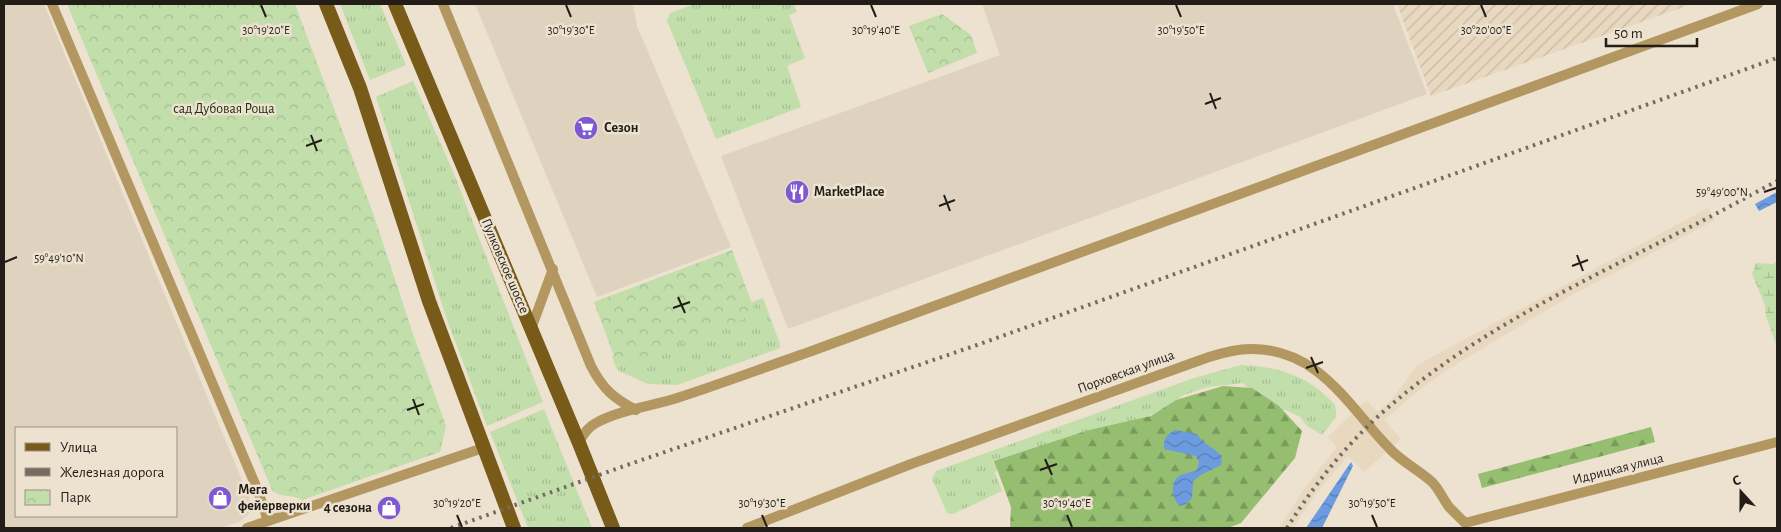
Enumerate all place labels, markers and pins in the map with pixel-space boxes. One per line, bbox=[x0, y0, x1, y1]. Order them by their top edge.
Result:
supermarket icon: Сезон bbox=[573, 115, 599, 141]
place label: Сезон bbox=[604, 121, 638, 135]
restaurant icon: MarketPlace bbox=[784, 179, 810, 205]
place label: MarketPlace bbox=[814, 185, 885, 199]
place label: Мега фейерверки bbox=[238, 483, 311, 513]
shop icon: Мега фейерверки bbox=[207, 485, 233, 511]
shop icon: 4 сезона bbox=[376, 495, 402, 521]
place label: 4 сезона bbox=[324, 501, 372, 515]

